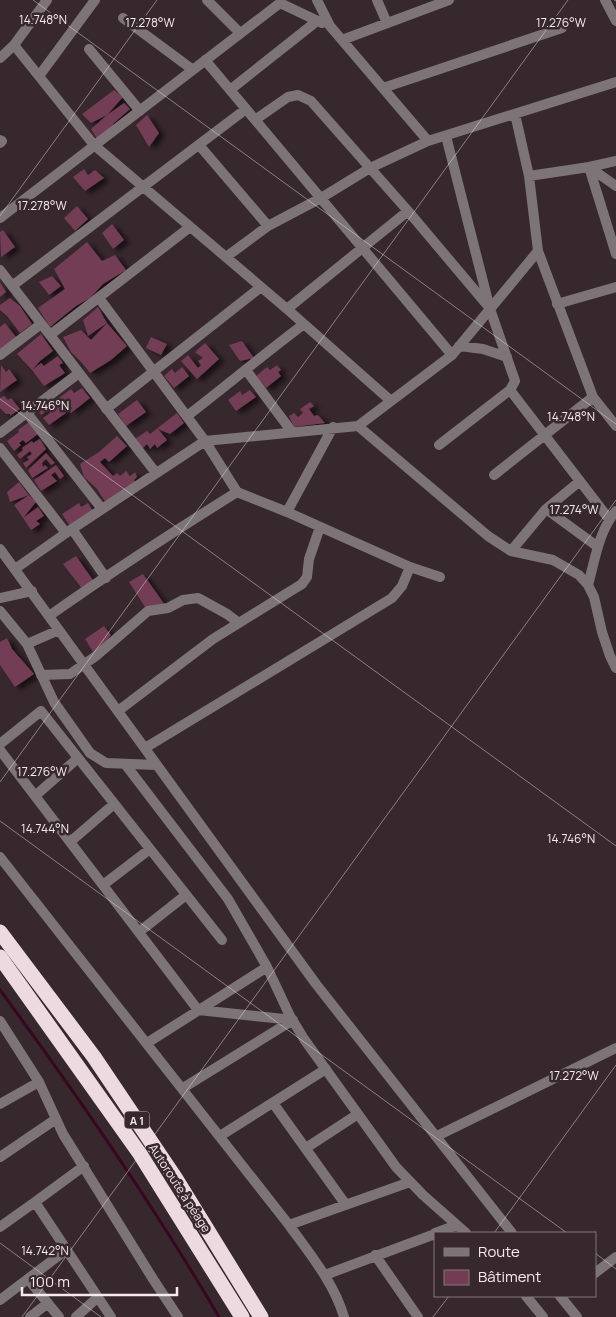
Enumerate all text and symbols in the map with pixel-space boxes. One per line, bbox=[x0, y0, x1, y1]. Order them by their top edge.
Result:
text: 14.748°N bbox=[19, 11, 67, 28]
text: 17.278°W bbox=[125, 14, 175, 31]
text: 17.276°W bbox=[536, 14, 587, 31]
text: 17.278°W bbox=[17, 197, 67, 214]
text: 14.746°N bbox=[21, 397, 69, 414]
text: 14.748°N bbox=[547, 408, 595, 425]
text: 17.274°W bbox=[549, 501, 599, 518]
text: 17.276°W bbox=[17, 763, 68, 780]
text: 14.744°N bbox=[21, 820, 69, 837]
text: 14.746°N bbox=[547, 830, 595, 847]
text: 17.272°W bbox=[549, 1067, 599, 1084]
road number: A 1 bbox=[124, 1112, 150, 1128]
street label: Autoroute à péage bbox=[145, 1140, 215, 1236]
legend bbox=[434, 1232, 596, 1297]
text: Route bbox=[478, 1241, 520, 1262]
text: 14.742°N bbox=[21, 1242, 69, 1259]
scale bar bbox=[22, 1264, 178, 1296]
text: Bâtiment bbox=[478, 1266, 541, 1287]
text: 100 m bbox=[30, 1271, 70, 1292]

